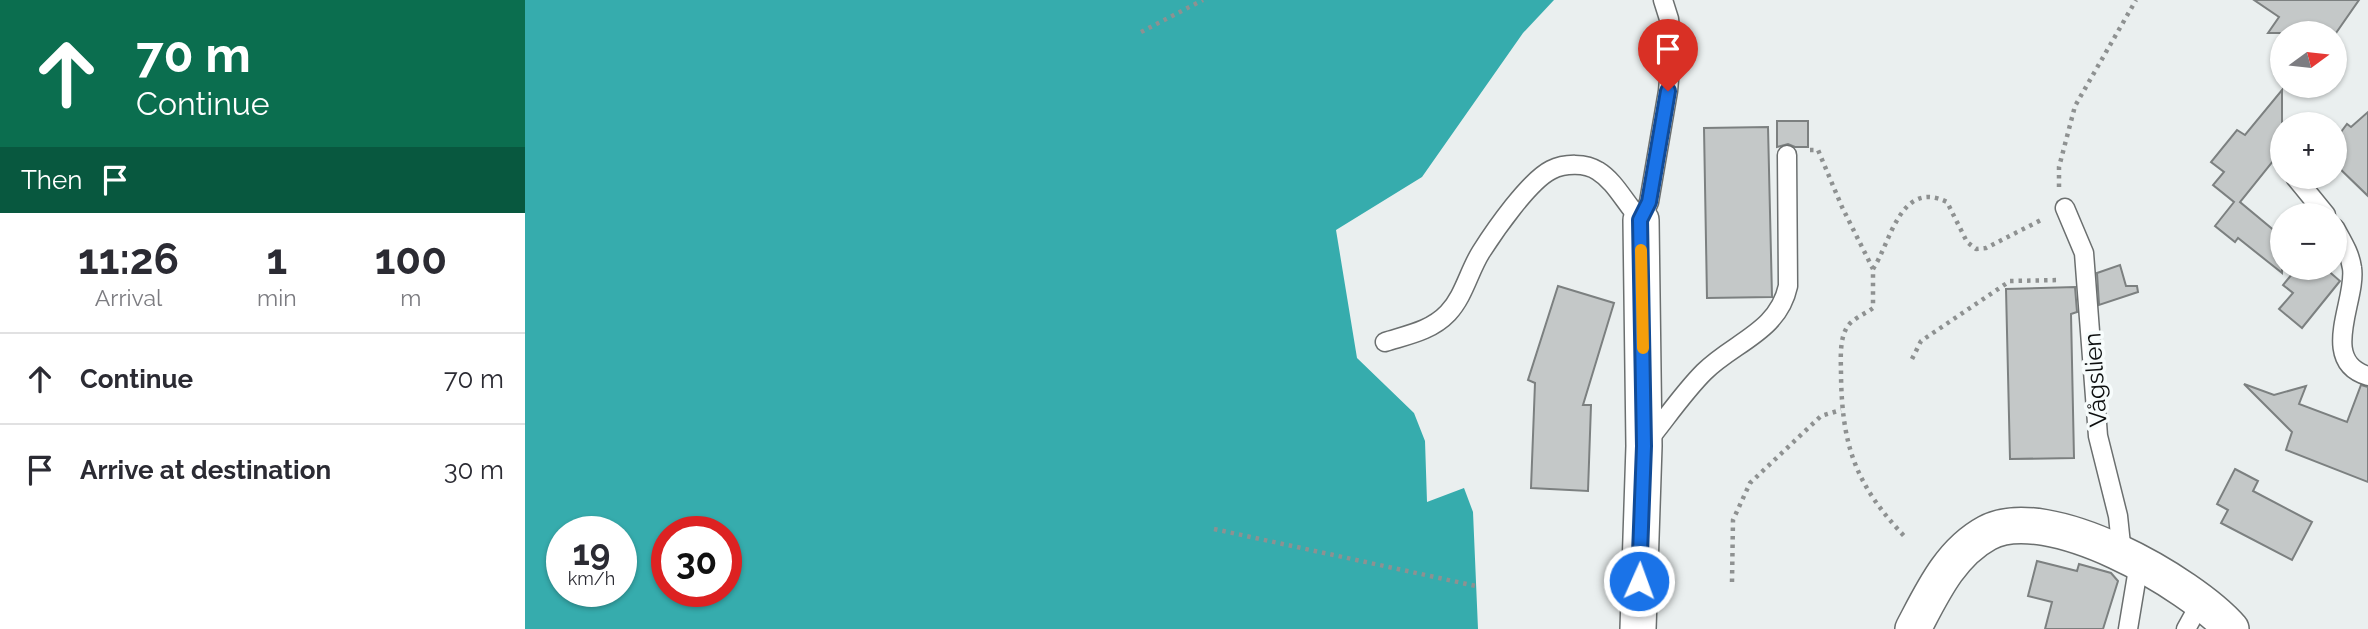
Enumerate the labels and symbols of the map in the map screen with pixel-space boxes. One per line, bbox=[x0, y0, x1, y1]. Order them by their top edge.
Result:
pin bbox=[1638, 19, 1698, 91]
north arrow bbox=[2270, 21, 2347, 98]
street label: Vågslien bbox=[2077, 332, 2113, 428]
speed limit sign: 30 bbox=[651, 516, 742, 607]
position arrow bbox=[1602, 544, 1676, 618]

